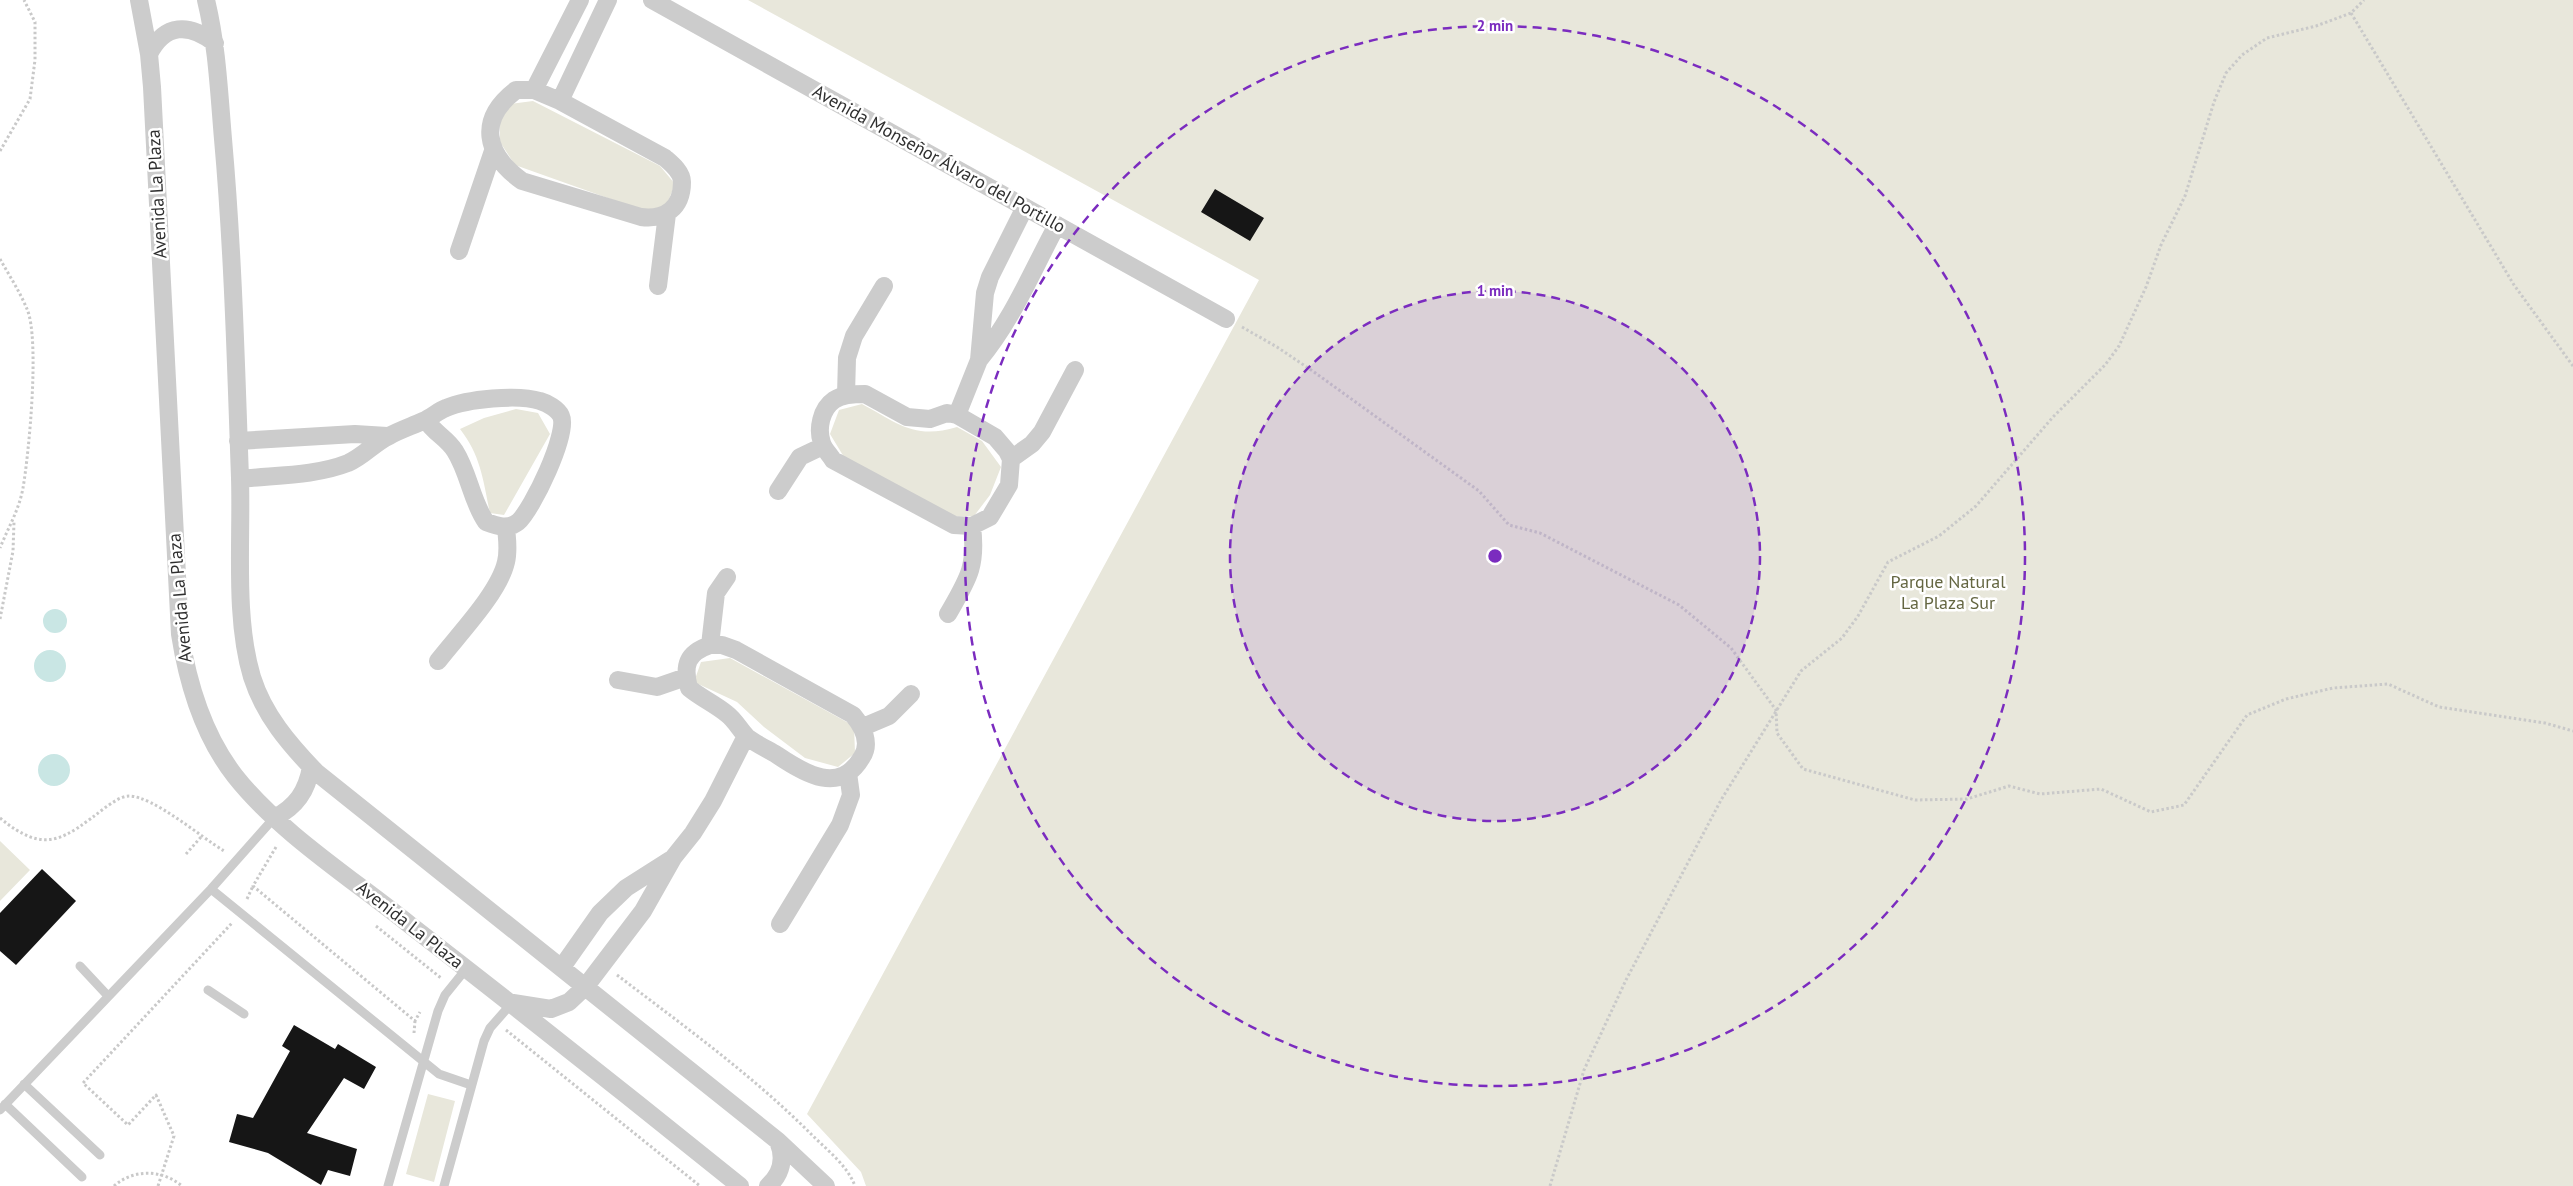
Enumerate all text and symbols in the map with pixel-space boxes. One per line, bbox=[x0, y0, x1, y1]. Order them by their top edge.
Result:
text: 2 min bbox=[1477, 16, 1513, 35]
street label: Avenida Monseñor Álvaro del Portillo bbox=[809, 79, 1070, 238]
street label: Avenida La Plaza bbox=[142, 129, 171, 259]
text: 1 min bbox=[1477, 281, 1513, 300]
street label: Avenida La Plaza bbox=[162, 533, 197, 664]
centre of rings bbox=[1486, 547, 1504, 565]
park label: Parque Natural La Plaza Sur bbox=[1891, 570, 2006, 614]
street label: Avenida La Plaza bbox=[352, 876, 468, 974]

